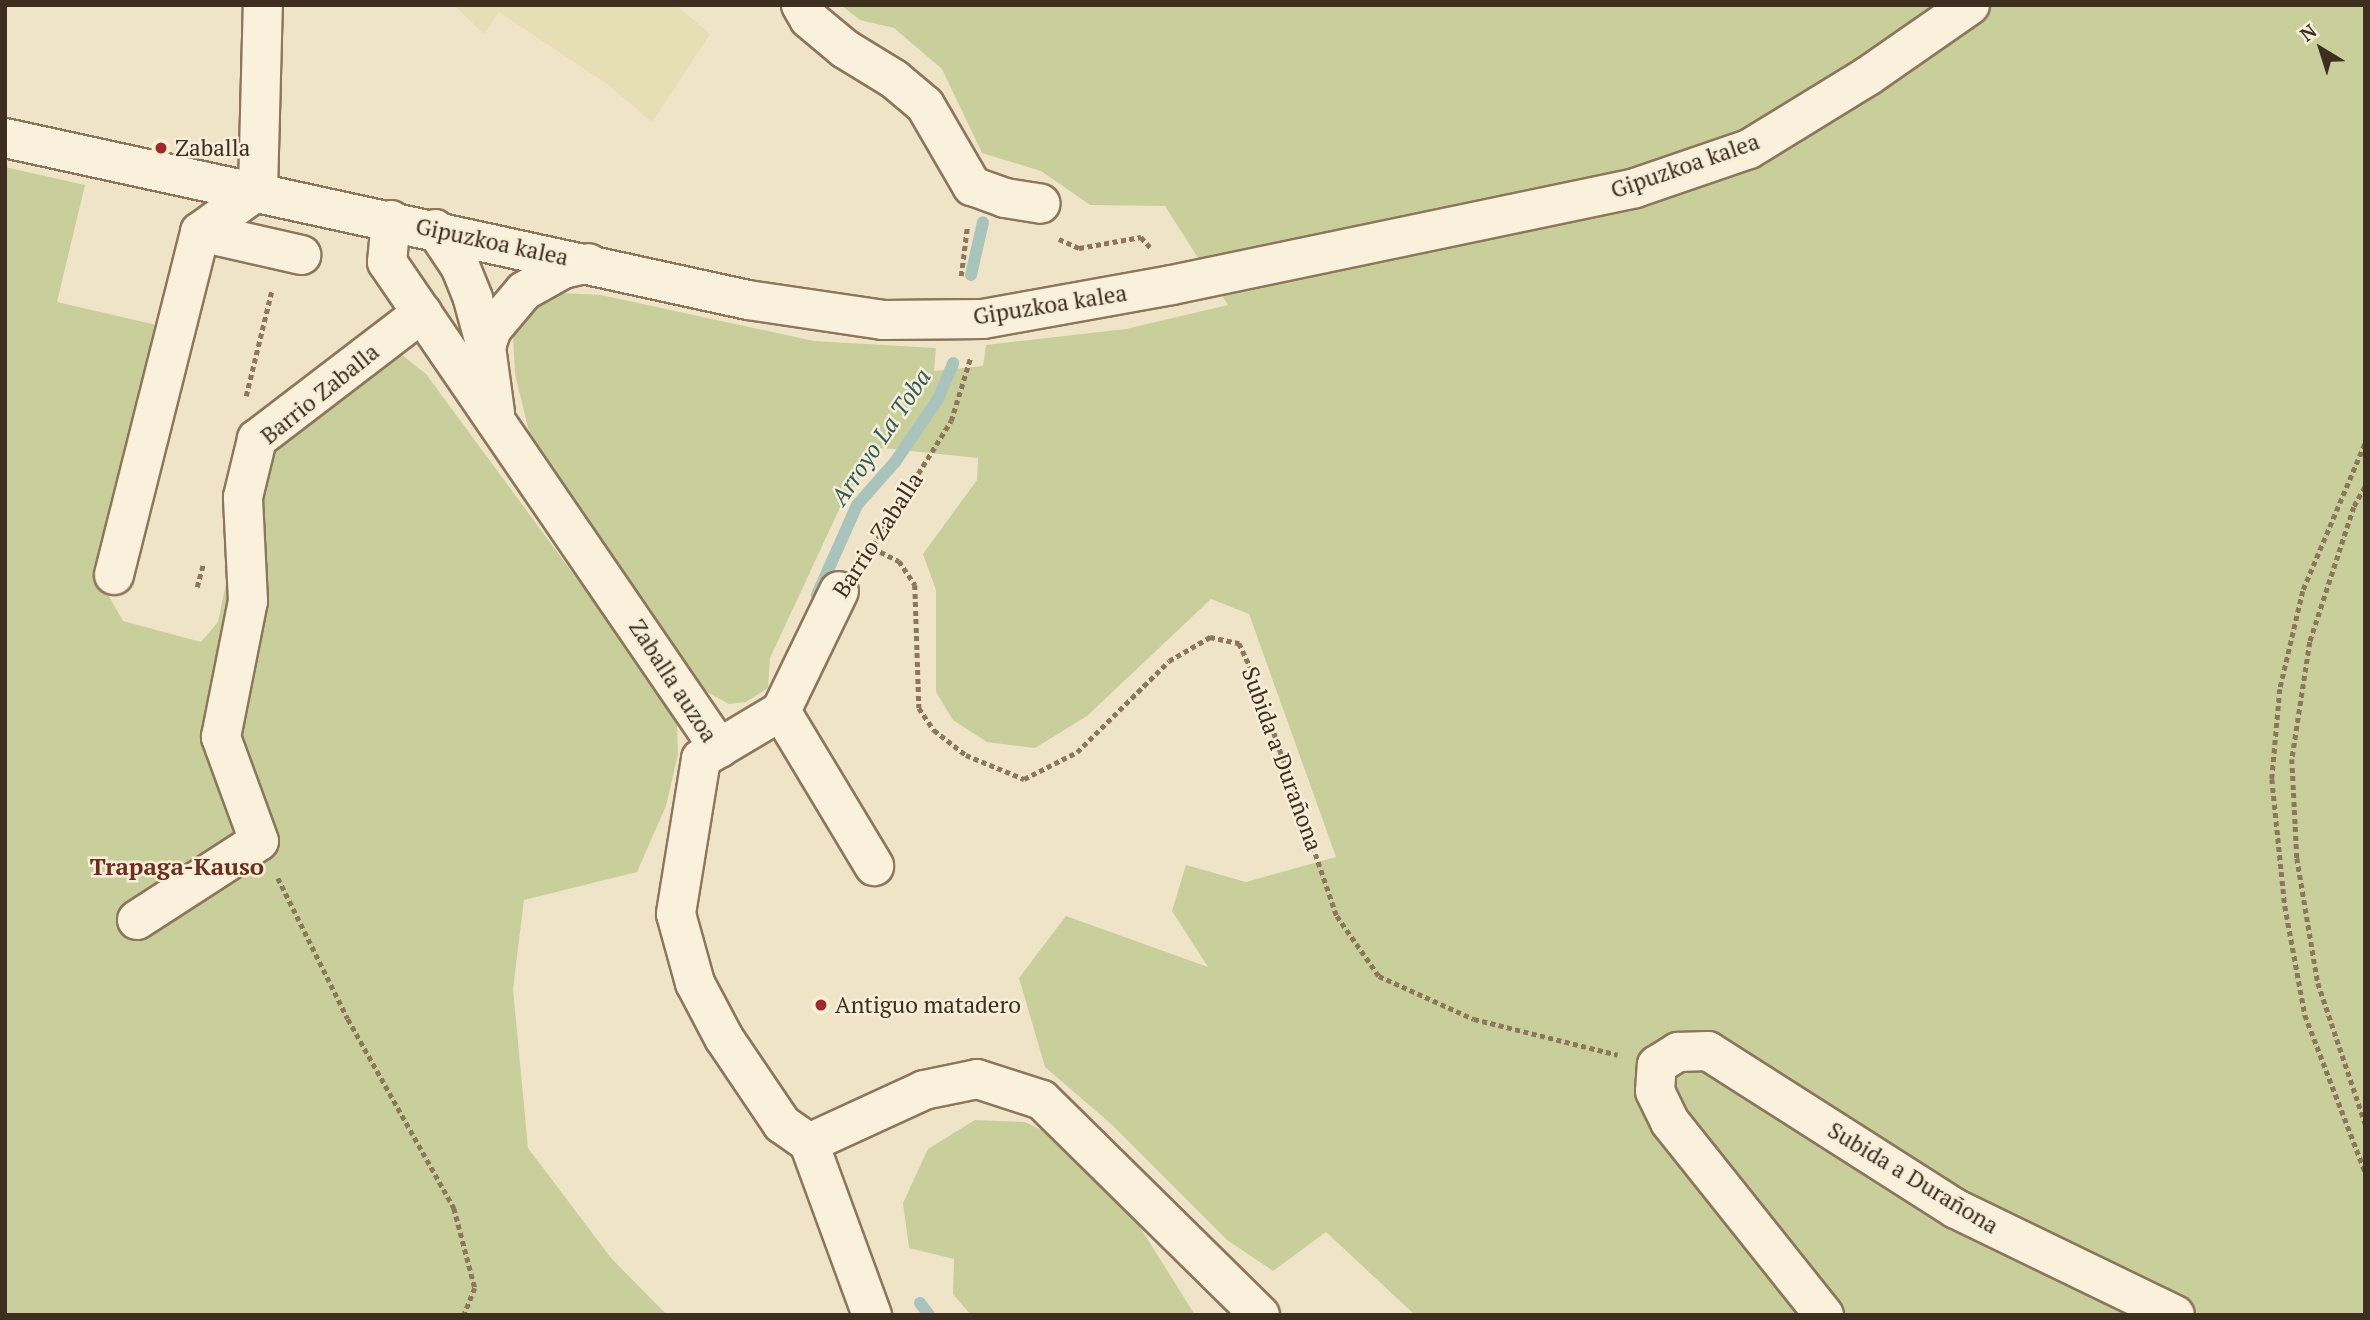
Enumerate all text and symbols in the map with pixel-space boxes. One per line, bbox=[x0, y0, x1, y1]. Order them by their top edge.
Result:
north arrow bbox=[2286, 14, 2356, 84]
text: N bbox=[2294, 18, 2321, 46]
street label: Gipuzkoa kalea bbox=[1607, 128, 1763, 204]
place label: Zaballa bbox=[175, 134, 250, 162]
marker: Zaballa bbox=[153, 140, 169, 156]
street label: Gipuzkoa kalea bbox=[413, 212, 571, 272]
street label: Gipuzkoa kalea bbox=[971, 279, 1129, 331]
street label: Barrio Zaballa bbox=[255, 338, 385, 450]
water label: Arroyo La Toba bbox=[825, 363, 937, 511]
street label: Barrio Zaballa bbox=[827, 467, 929, 603]
street label: Zaballa auzoa bbox=[623, 614, 723, 748]
street label: Subida a Durañona bbox=[1236, 663, 1328, 855]
district label: Trapaga-Kauso bbox=[90, 853, 264, 881]
place label: Antiguo matadero bbox=[835, 991, 1021, 1019]
marker: Antiguo matadero bbox=[813, 997, 829, 1013]
street label: Subida a Durañona bbox=[1823, 1116, 2003, 1240]

